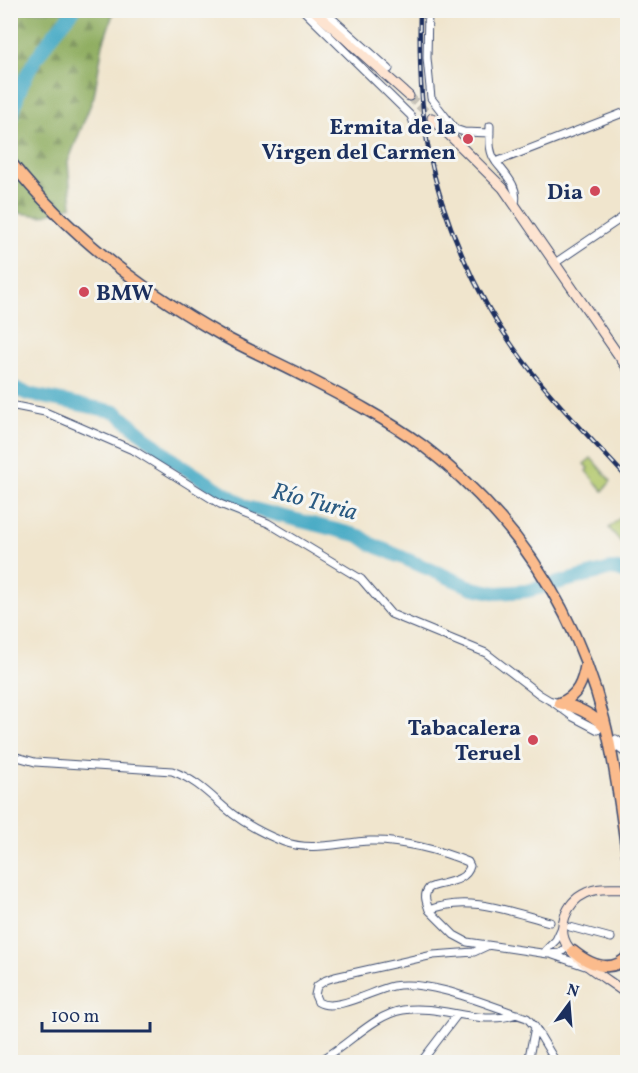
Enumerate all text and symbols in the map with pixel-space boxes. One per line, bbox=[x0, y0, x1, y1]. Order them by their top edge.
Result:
place label: Ermita de la Virgen del Carmen bbox=[261, 113, 456, 169]
marker: Ermita de la Virgen del Carmen bbox=[461, 132, 475, 146]
place label: Dia bbox=[547, 178, 583, 209]
marker: Dia bbox=[588, 184, 602, 198]
place label: BMW bbox=[96, 279, 154, 310]
marker: BMW bbox=[77, 285, 91, 299]
water label: Río Turia bbox=[268, 475, 361, 531]
place label: Tabacalera Teruel bbox=[407, 714, 521, 770]
marker: Tabacalera Teruel bbox=[526, 733, 540, 747]
north arrow bbox=[539, 974, 599, 1034]
text: N bbox=[564, 979, 582, 1004]
scale bar bbox=[42, 995, 150, 1033]
text: 100 m bbox=[51, 1005, 100, 1030]

